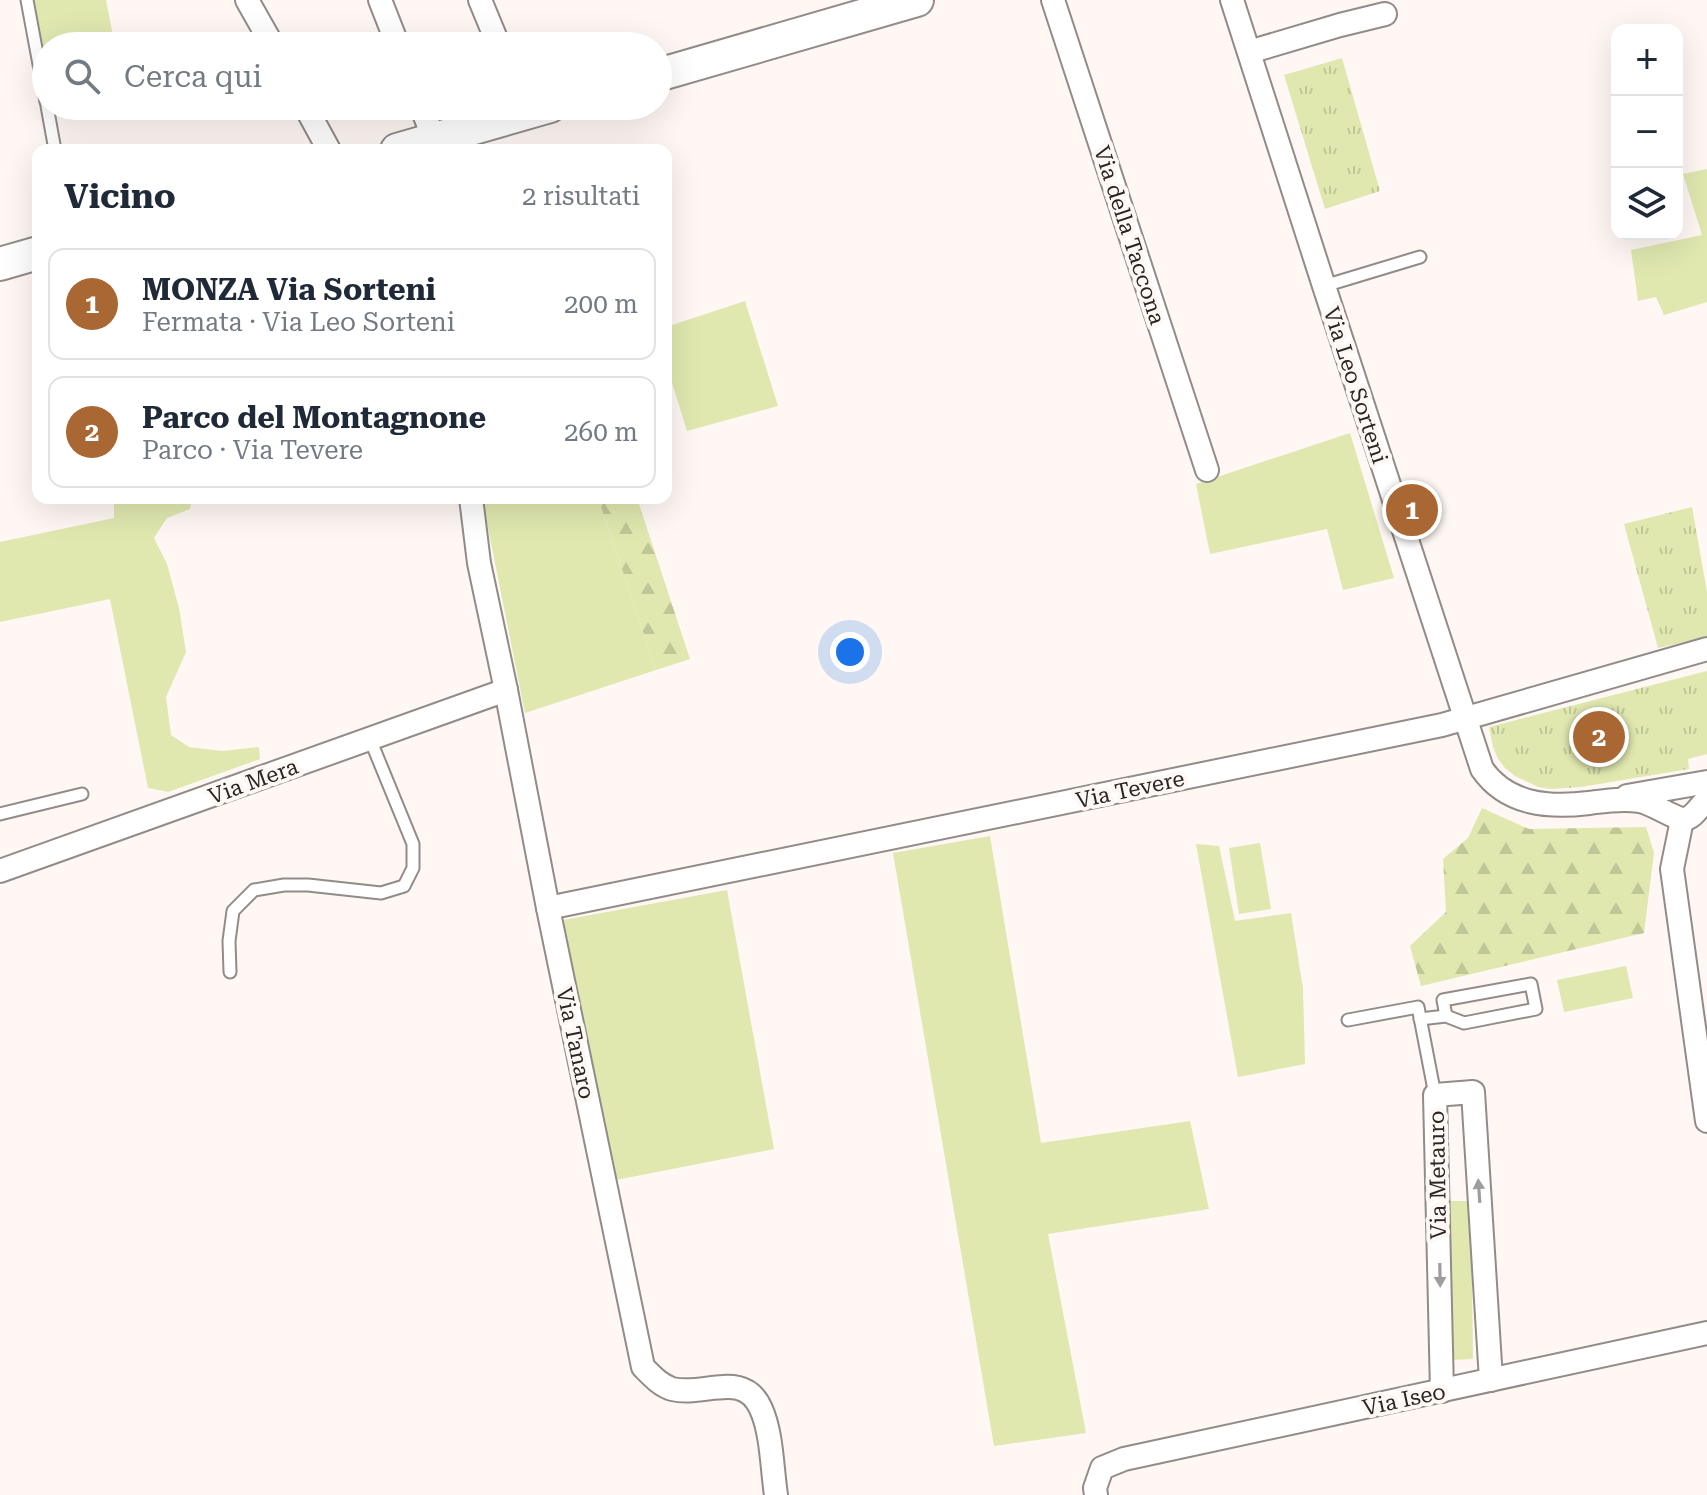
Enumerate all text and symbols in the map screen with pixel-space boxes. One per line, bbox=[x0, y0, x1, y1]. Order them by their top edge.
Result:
map controls bbox=[1611, 24, 1683, 240]
button: + bbox=[1611, 24, 1683, 96]
search box bbox=[32, 32, 672, 120]
icon: search bbox=[60, 54, 104, 98]
text: Cerca qui bbox=[124, 59, 262, 94]
button: − bbox=[1611, 96, 1683, 168]
street label: Via della Taccona bbox=[1089, 143, 1170, 328]
button: layers bbox=[1611, 168, 1683, 240]
text: Vicino bbox=[64, 176, 176, 216]
text: 2 risultati bbox=[522, 181, 640, 211]
text: MONZA Via Sorteni bbox=[142, 272, 436, 307]
text: 1 bbox=[85, 289, 99, 319]
text: 200 m bbox=[564, 289, 638, 319]
street label: Via Leo Sorteni bbox=[1318, 304, 1393, 467]
text: Fermata · Via Leo Sorteni bbox=[142, 307, 455, 337]
text: Parco del Montagnone bbox=[142, 400, 486, 435]
text: 2 bbox=[85, 417, 99, 447]
text: 260 m bbox=[564, 417, 638, 447]
text: Parco · Via Tevere bbox=[142, 435, 363, 465]
pin: 1 bbox=[1386, 480, 1438, 540]
your location bbox=[830, 632, 870, 672]
pin: 2 bbox=[1573, 707, 1625, 767]
street label: Via Mera bbox=[205, 754, 301, 809]
street label: Via Tevere bbox=[1074, 766, 1187, 813]
street label: Via Tanaro bbox=[551, 985, 600, 1101]
street label: Via Metauro bbox=[1424, 1110, 1451, 1240]
one-way arrow bbox=[1473, 1178, 1486, 1203]
one-way arrow bbox=[1433, 1263, 1446, 1288]
street label: Via Iseo bbox=[1360, 1379, 1448, 1420]

